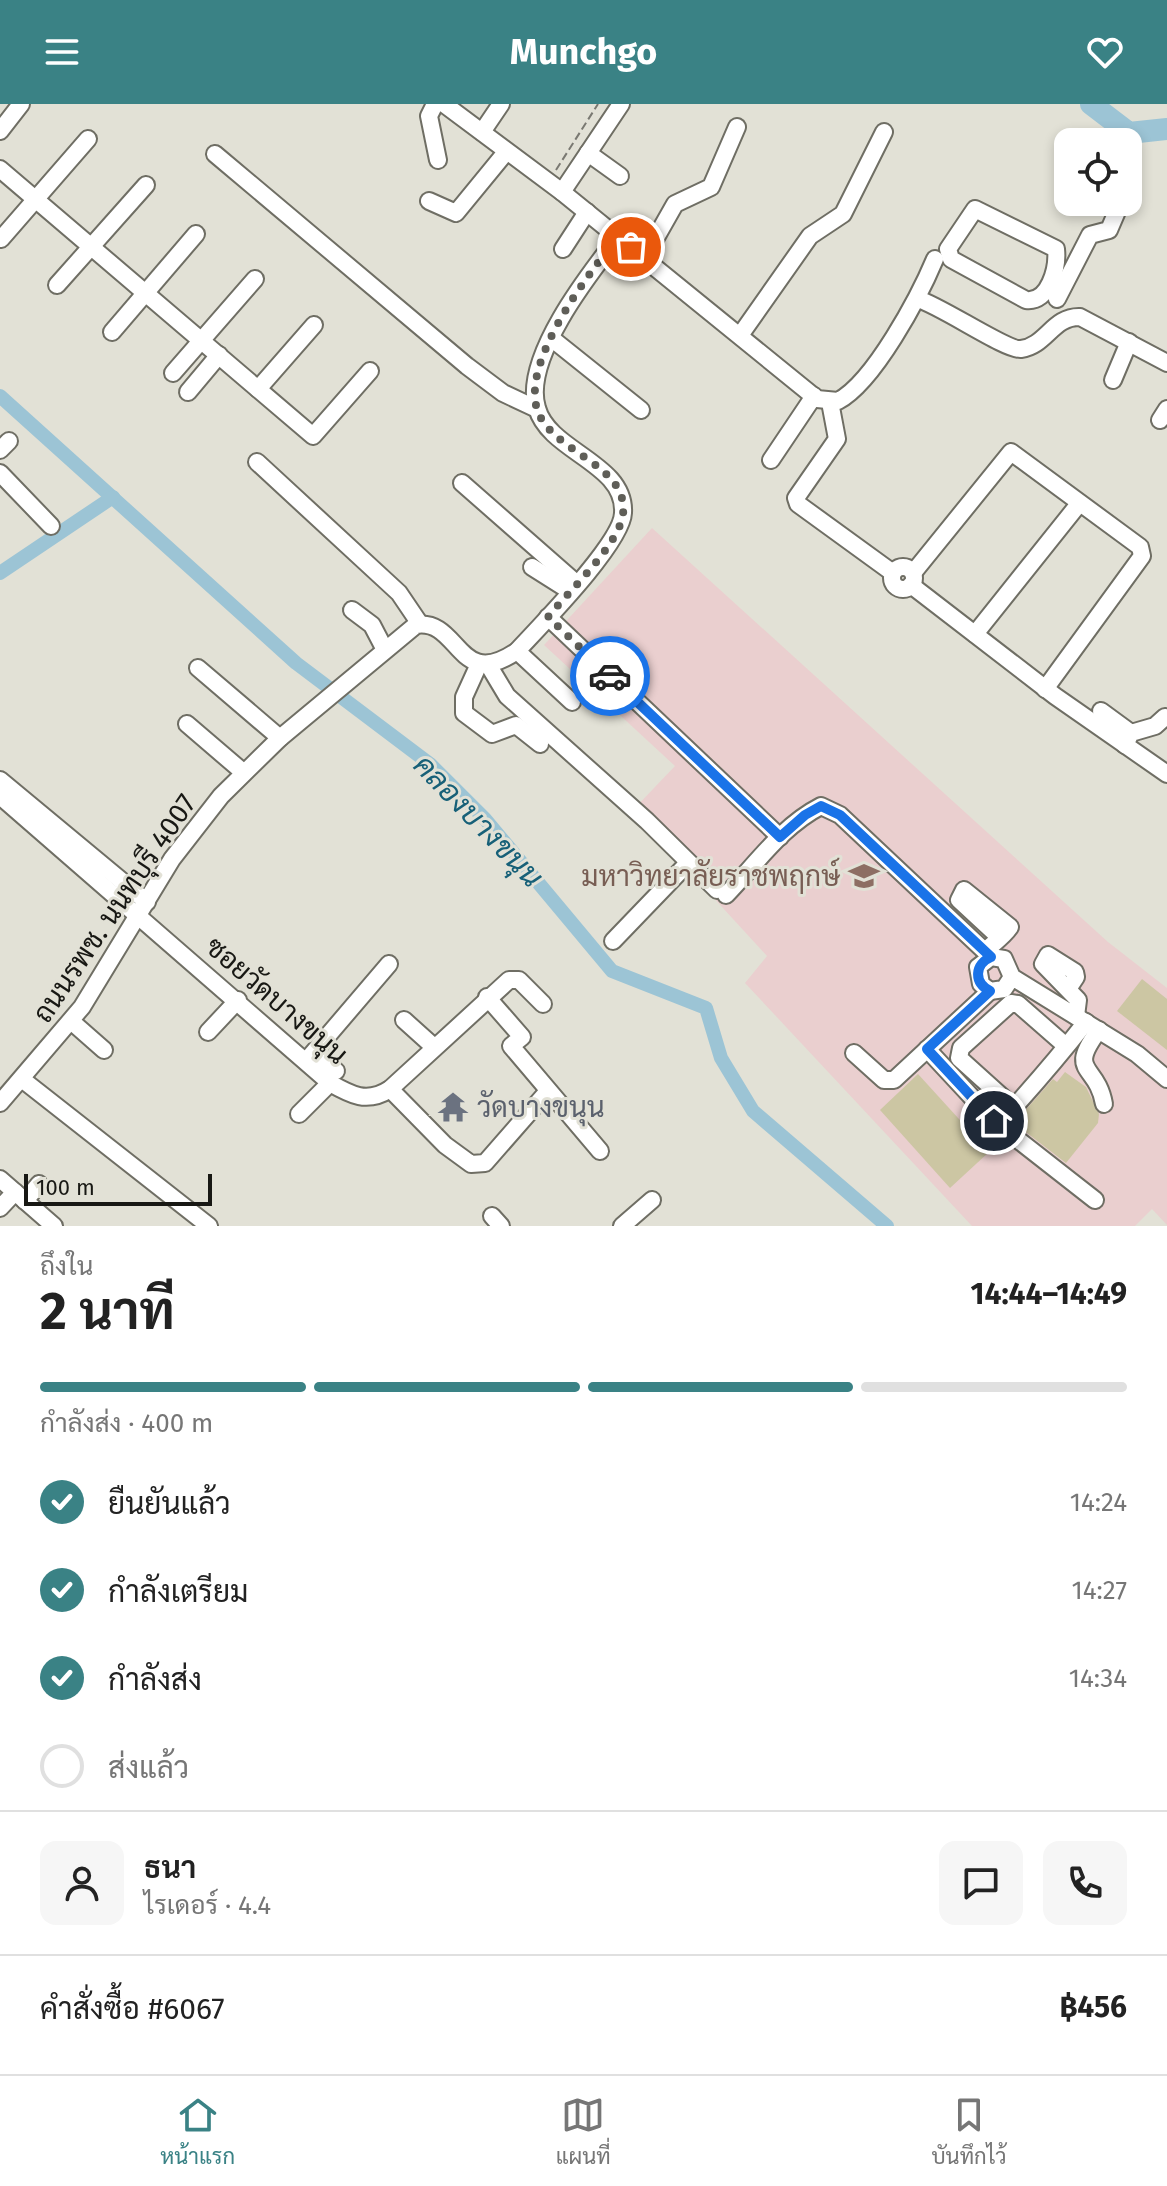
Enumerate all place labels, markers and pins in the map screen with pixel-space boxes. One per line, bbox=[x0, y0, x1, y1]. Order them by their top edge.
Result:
pin bbox=[597, 213, 665, 281]
place label: มหาวิทยาลัยราชพฤกษ์ bbox=[581, 857, 841, 894]
school or university icon: มหาวิทยาลัยราชพฤกษ์ bbox=[847, 859, 881, 893]
pin bbox=[960, 1087, 1028, 1155]
place label: วัดบางขนุน bbox=[477, 1089, 605, 1127]
temple icon: วัดบางขนุน bbox=[436, 1090, 470, 1124]

